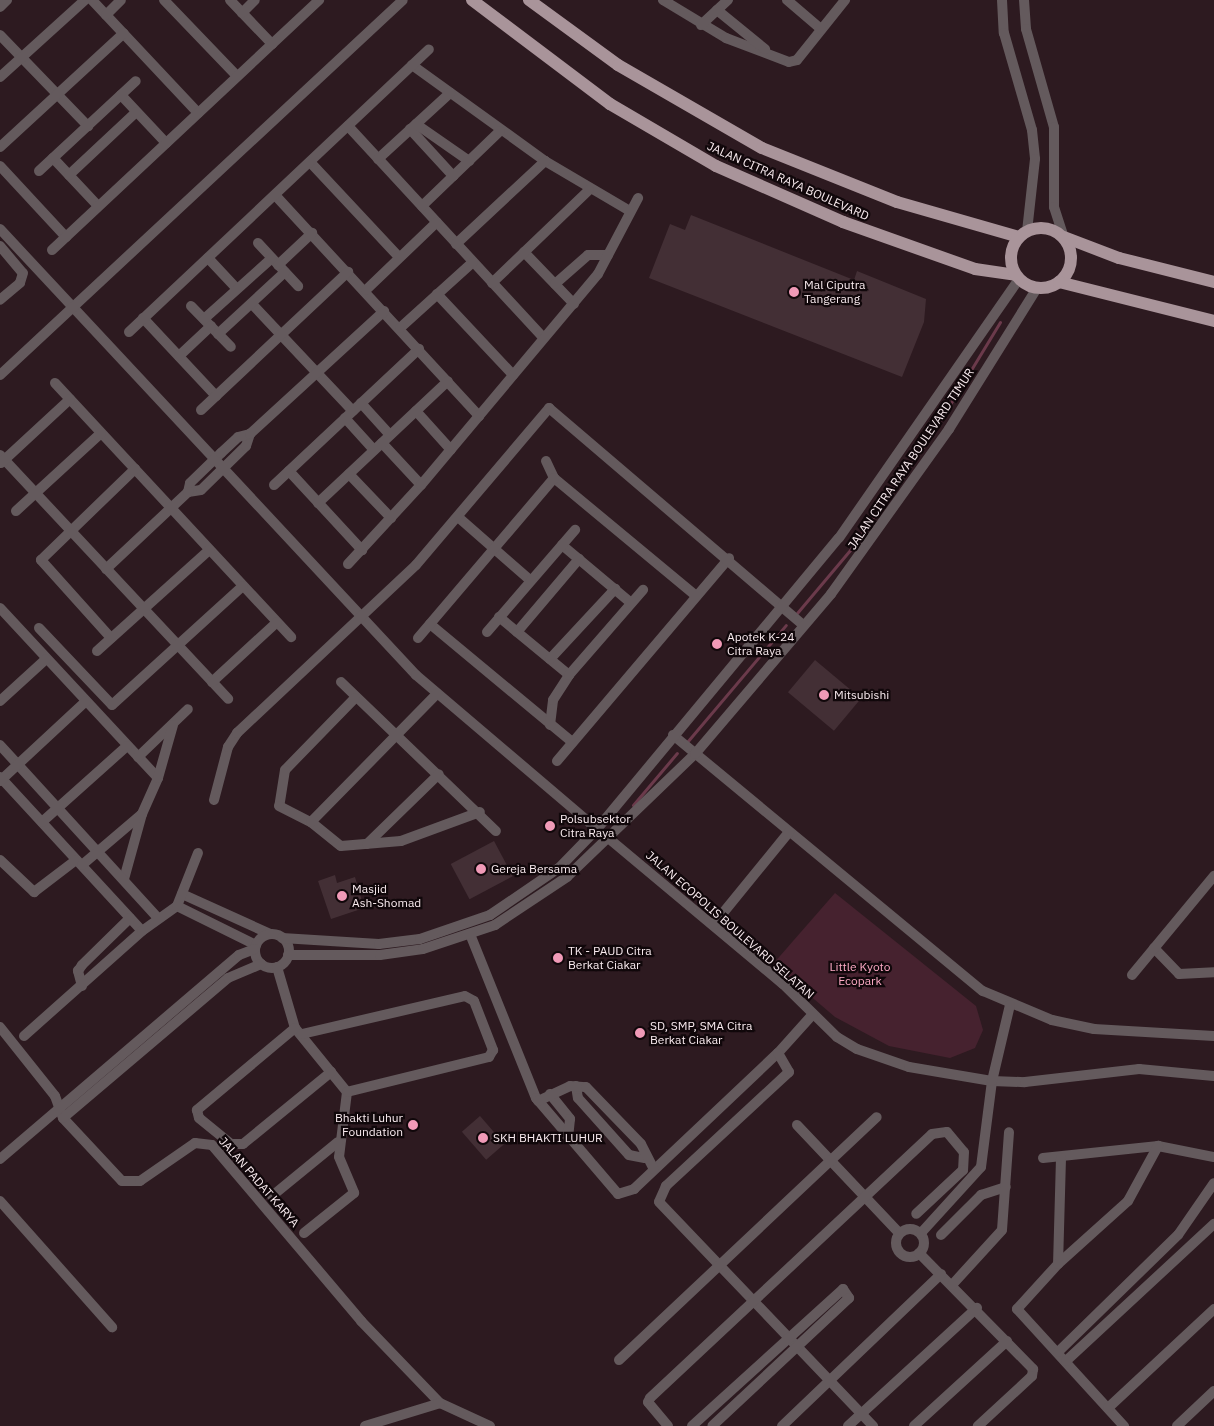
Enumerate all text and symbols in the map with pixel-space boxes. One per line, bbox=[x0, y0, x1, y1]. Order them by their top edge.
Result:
street label: JALAN CITRA RAYA BOULEVARD bbox=[705, 139, 871, 223]
place label: Mal Ciputra Tangerang bbox=[804, 278, 865, 306]
marker: Mal Ciputra Tangerang bbox=[788, 286, 800, 298]
street label: JALAN CITRA RAYA BOULEVARD TIMUR bbox=[845, 366, 977, 552]
place label: Apotek K-24 Citra Raya bbox=[727, 630, 794, 658]
marker: Apotek K-24 Citra Raya bbox=[711, 638, 723, 650]
place label: Mitsubishi bbox=[834, 688, 889, 702]
marker: Mitsubishi bbox=[818, 689, 830, 701]
place label: Polsubsektor Citra Raya bbox=[560, 812, 631, 840]
marker: Polsubsektor Citra Raya bbox=[544, 820, 556, 832]
street label: JALAN ECOPOLIS BOULEVARD SELATAN bbox=[643, 848, 817, 1002]
place label: Gereja Bersama bbox=[491, 862, 577, 876]
marker: Gereja Bersama bbox=[475, 863, 487, 875]
place label: Masjid Ash-Shomad bbox=[352, 882, 421, 910]
marker: Masjid Ash-Shomad bbox=[336, 890, 348, 902]
place label: TK - PAUD Citra Berkat Ciakar bbox=[568, 944, 652, 972]
marker: TK - PAUD Citra Berkat Ciakar bbox=[552, 952, 564, 964]
park label: Little Kyoto Ecopark bbox=[829, 960, 891, 988]
place label: SD, SMP, SMA Citra Berkat Ciakar bbox=[650, 1019, 752, 1047]
marker: SD, SMP, SMA Citra Berkat Ciakar bbox=[634, 1027, 646, 1039]
place label: Bhakti Luhur Foundation bbox=[335, 1111, 403, 1139]
marker: Bhakti Luhur Foundation bbox=[407, 1119, 419, 1131]
place label: SKH BHAKTI LUHUR bbox=[493, 1131, 603, 1145]
marker: SKH BHAKTI LUHUR bbox=[477, 1132, 489, 1144]
street label: JALAN PADAT KARYA bbox=[216, 1134, 302, 1230]

